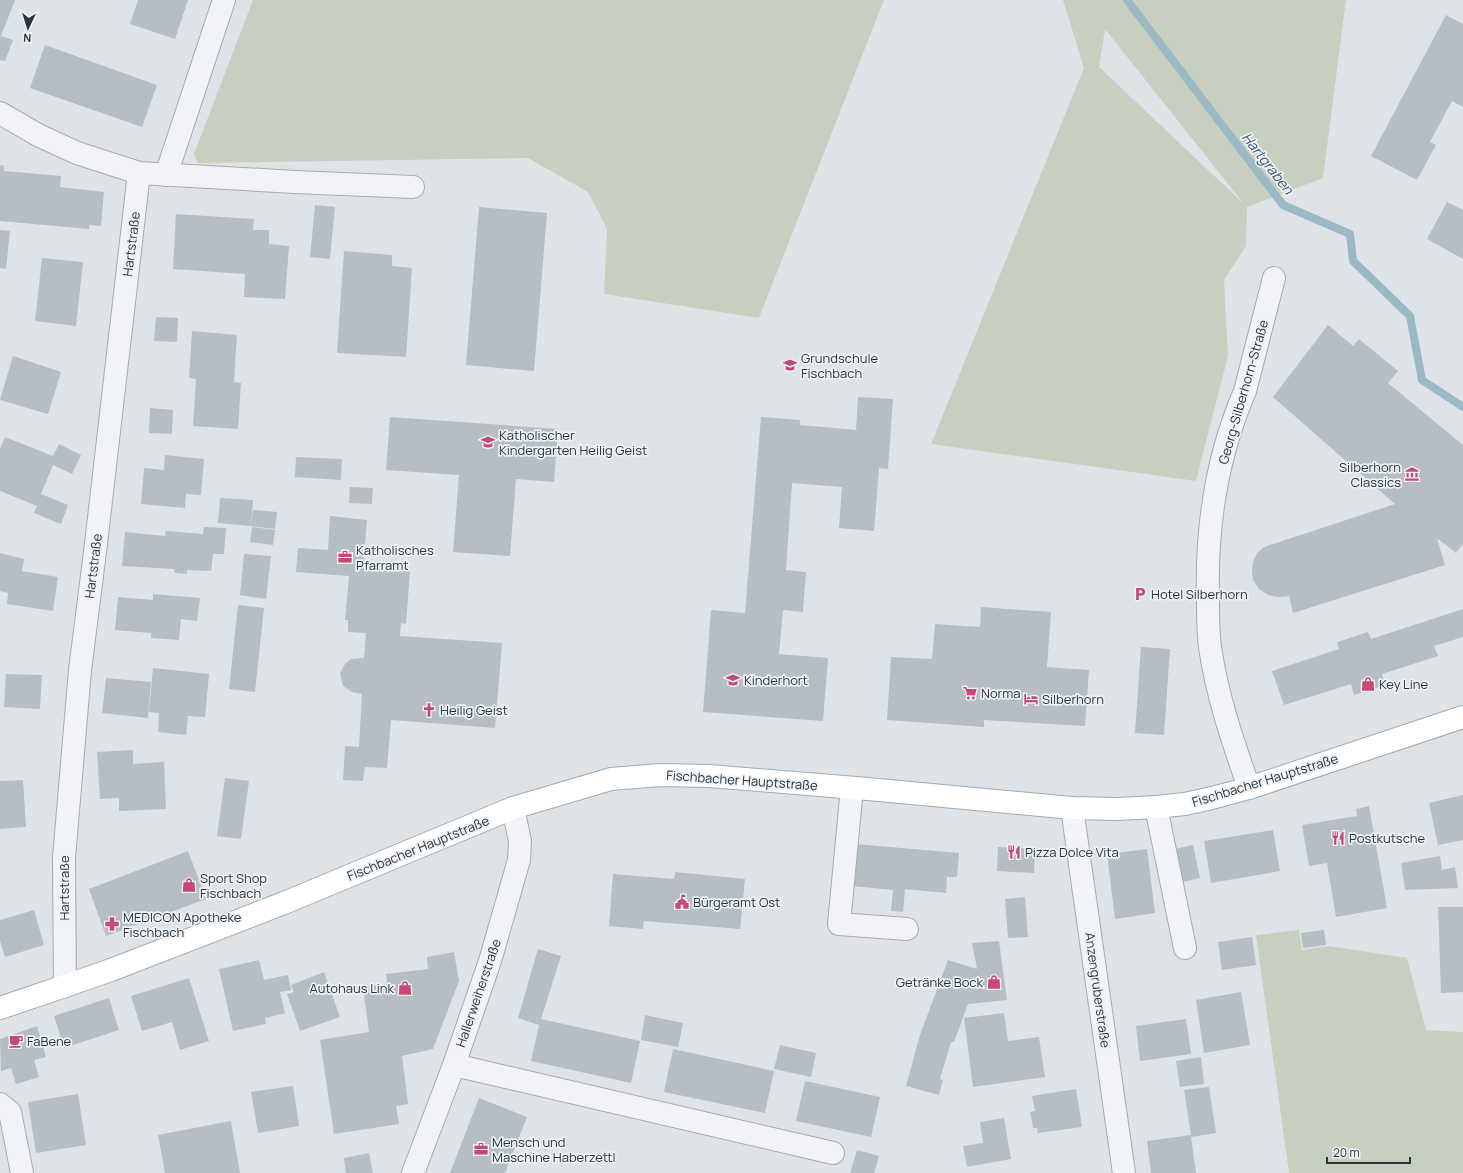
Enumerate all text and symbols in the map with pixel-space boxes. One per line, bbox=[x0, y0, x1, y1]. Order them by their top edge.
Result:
north arrow bbox=[8, 8, 48, 48]
text: N bbox=[23, 31, 32, 46]
water label: Hartgraben bbox=[1238, 128, 1299, 198]
street label: Hartstraße bbox=[118, 210, 144, 277]
street label: Georg-Silberhorn-Straße bbox=[1214, 317, 1272, 466]
place label: Grundschule Fischbach bbox=[801, 349, 878, 382]
school or university icon: Grundschule Fischbach bbox=[782, 357, 798, 373]
place label: Katholischer Kindergarten Heilig Geist bbox=[499, 426, 647, 459]
school or university icon: Katholischer Kindergarten Heilig Geist bbox=[480, 434, 496, 450]
place label: Silberhorn Classics bbox=[1339, 458, 1401, 491]
museum icon: Silberhorn Classics bbox=[1404, 466, 1420, 482]
street label: Hartstraße bbox=[80, 532, 106, 599]
place label: Katholisches Pfarramt bbox=[356, 541, 434, 574]
office icon: Katholisches Pfarramt bbox=[337, 549, 353, 565]
place label: Hotel Silberhorn bbox=[1151, 585, 1248, 603]
parking icon: Hotel Silberhorn bbox=[1132, 586, 1148, 602]
place label: Kinderhort bbox=[744, 671, 808, 689]
school or university icon: Kinderhort bbox=[725, 672, 741, 688]
place label: Key Line bbox=[1379, 675, 1428, 693]
shop icon: Key Line bbox=[1360, 676, 1376, 692]
place label: Norma bbox=[981, 684, 1021, 702]
supermarket icon: Norma bbox=[962, 685, 978, 701]
place label: Silberhorn bbox=[1042, 690, 1104, 708]
hotel icon: Silberhorn bbox=[1023, 691, 1039, 707]
place label: Heilig Geist bbox=[440, 701, 508, 719]
church icon: Heilig Geist bbox=[421, 702, 437, 718]
street label: Fischbacher Hauptstraße bbox=[1190, 749, 1341, 811]
street label: Fischbacher Hauptstraße bbox=[666, 766, 819, 794]
street label: Fischbacher Hauptstraße bbox=[344, 811, 492, 885]
place label: Postkutsche bbox=[1349, 829, 1426, 847]
restaurant icon: Postkutsche bbox=[1330, 830, 1346, 846]
place label: Pizza Dolce Vita bbox=[1025, 843, 1119, 861]
restaurant icon: Pizza Dolce Vita bbox=[1006, 844, 1022, 860]
street label: Hartstraße bbox=[55, 855, 73, 921]
place label: Sport Shop Fischbach bbox=[200, 869, 267, 902]
shop icon: Sport Shop Fischbach bbox=[181, 877, 197, 893]
place label: Bürgeramt Ost bbox=[693, 893, 780, 911]
public building icon: Bürgeramt Ost bbox=[674, 894, 690, 910]
place label: MEDICON Apotheke Fischbach bbox=[123, 908, 242, 941]
pharmacy icon: MEDICON Apotheke Fischbach bbox=[104, 916, 120, 932]
street label: Anzengruberstraße bbox=[1081, 931, 1115, 1049]
street label: Hallerweiherstraße bbox=[451, 936, 505, 1050]
place label: Getränke Bock bbox=[896, 973, 984, 991]
shop icon: Getränke Bock bbox=[986, 974, 1002, 990]
place label: Autohaus Link bbox=[309, 979, 395, 997]
shop icon: Autohaus Link bbox=[397, 980, 413, 996]
place label: FaBene bbox=[27, 1032, 72, 1050]
cafe icon: FaBene bbox=[8, 1033, 24, 1049]
place label: Mensch und Maschine Haberzettl bbox=[492, 1133, 616, 1166]
scale bar bbox=[1327, 1139, 1410, 1165]
office icon: Mensch und Maschine Haberzettl bbox=[473, 1141, 489, 1157]
text: 20 m bbox=[1333, 1144, 1360, 1161]

